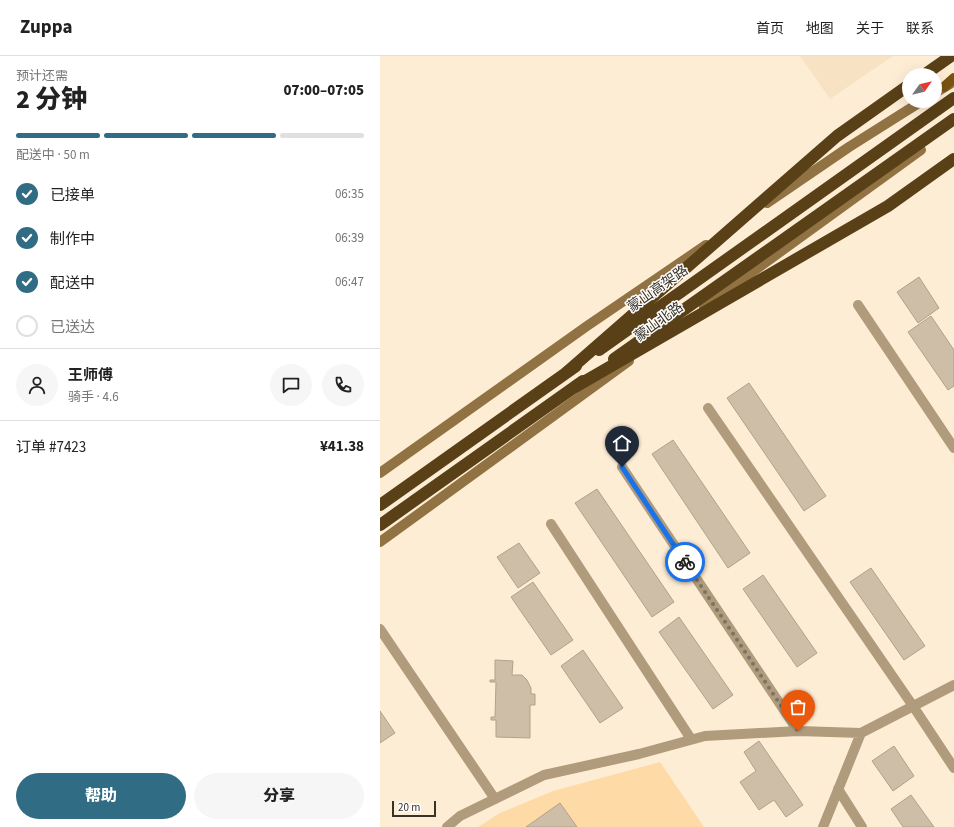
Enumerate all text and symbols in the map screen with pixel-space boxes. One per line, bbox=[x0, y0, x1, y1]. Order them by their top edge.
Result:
text: Zuppa bbox=[20, 14, 72, 41]
text: 首页 bbox=[756, 19, 784, 39]
text: 地图 bbox=[806, 19, 834, 39]
text: 关于 bbox=[856, 19, 884, 39]
text: 联系 bbox=[906, 19, 934, 39]
text: 预计还需 bbox=[16, 67, 68, 85]
north arrow bbox=[902, 68, 942, 108]
map controls bbox=[902, 68, 942, 108]
text: 07:00–07:05 bbox=[283, 80, 364, 101]
text: 2 分钟 bbox=[16, 81, 87, 118]
text: 配送中 · 50 m bbox=[16, 146, 90, 164]
icon: check bbox=[16, 183, 38, 205]
text: 已接单 bbox=[50, 185, 95, 206]
text: 06:35 bbox=[335, 185, 364, 203]
icon: check bbox=[16, 227, 38, 249]
text: 制作中 bbox=[50, 229, 95, 250]
text: 06:39 bbox=[335, 229, 364, 247]
street label: 蒙山高架路 bbox=[624, 261, 692, 317]
icon: check bbox=[16, 271, 38, 293]
text: 配送中 bbox=[50, 273, 95, 294]
text: 06:47 bbox=[335, 273, 364, 291]
street label: 蒙山北路 bbox=[630, 297, 688, 347]
text: 已送达 bbox=[50, 317, 95, 338]
button: person bbox=[16, 364, 58, 406]
button: chat bbox=[270, 364, 312, 406]
button: phone bbox=[322, 364, 364, 406]
text: 王师傅 bbox=[68, 365, 113, 386]
text: 骑手 · 4.6 bbox=[68, 388, 119, 406]
pin bbox=[605, 426, 639, 467]
icon: home bbox=[611, 432, 633, 454]
text: ¥41.38 bbox=[320, 436, 364, 457]
text: 订单 #7423 bbox=[16, 437, 86, 458]
courier bbox=[665, 542, 705, 582]
icon: bike bbox=[674, 551, 696, 573]
pin bbox=[781, 690, 815, 731]
icon: bag bbox=[787, 696, 809, 718]
button: 帮助 bbox=[16, 773, 186, 819]
button: 分享 bbox=[194, 773, 364, 819]
scale bar bbox=[392, 799, 436, 818]
text: 20 m bbox=[398, 800, 420, 815]

